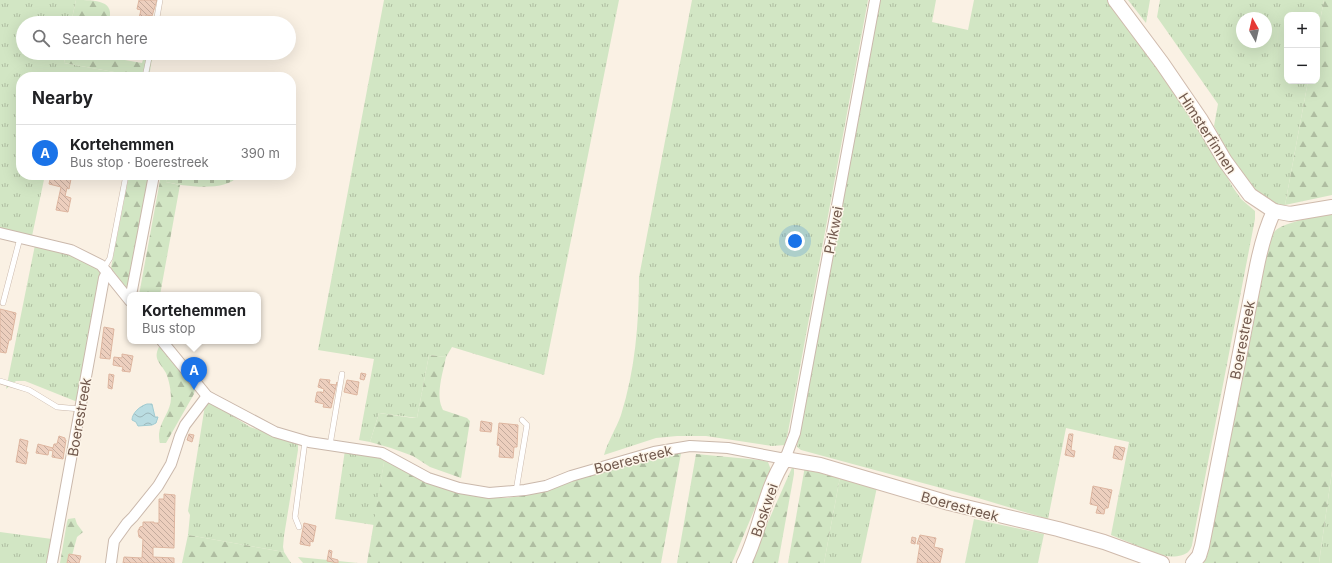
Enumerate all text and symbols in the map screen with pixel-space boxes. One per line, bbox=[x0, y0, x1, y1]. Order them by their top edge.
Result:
north arrow bbox=[1236, 12, 1272, 48]
map controls bbox=[1284, 12, 1320, 84]
button: + bbox=[1284, 12, 1320, 48]
search box bbox=[16, 16, 296, 60]
icon: search bbox=[30, 27, 52, 49]
text: Search here bbox=[62, 29, 148, 48]
button: − bbox=[1284, 48, 1320, 84]
text: Nearby bbox=[32, 88, 93, 108]
street label: Himsterfinnen bbox=[1176, 89, 1240, 177]
text: Kortehemmen bbox=[70, 135, 174, 154]
text: A bbox=[40, 145, 50, 161]
text: 390 m bbox=[241, 145, 280, 161]
text: Bus stop · Boerestreek bbox=[70, 154, 209, 170]
street label: Prikwei bbox=[820, 205, 846, 255]
your location bbox=[785, 231, 805, 251]
popup bbox=[127, 292, 261, 344]
street label: Boerestreek bbox=[1226, 299, 1258, 381]
text: Kortehemmen bbox=[142, 301, 246, 320]
text: Bus stop bbox=[142, 320, 195, 336]
pin: A bbox=[181, 357, 207, 390]
street label: Boerestreek bbox=[64, 376, 94, 458]
street label: Boerestreek bbox=[592, 441, 674, 477]
street label: Boskwei bbox=[747, 481, 781, 539]
street label: Boerestreek bbox=[919, 487, 1001, 525]

